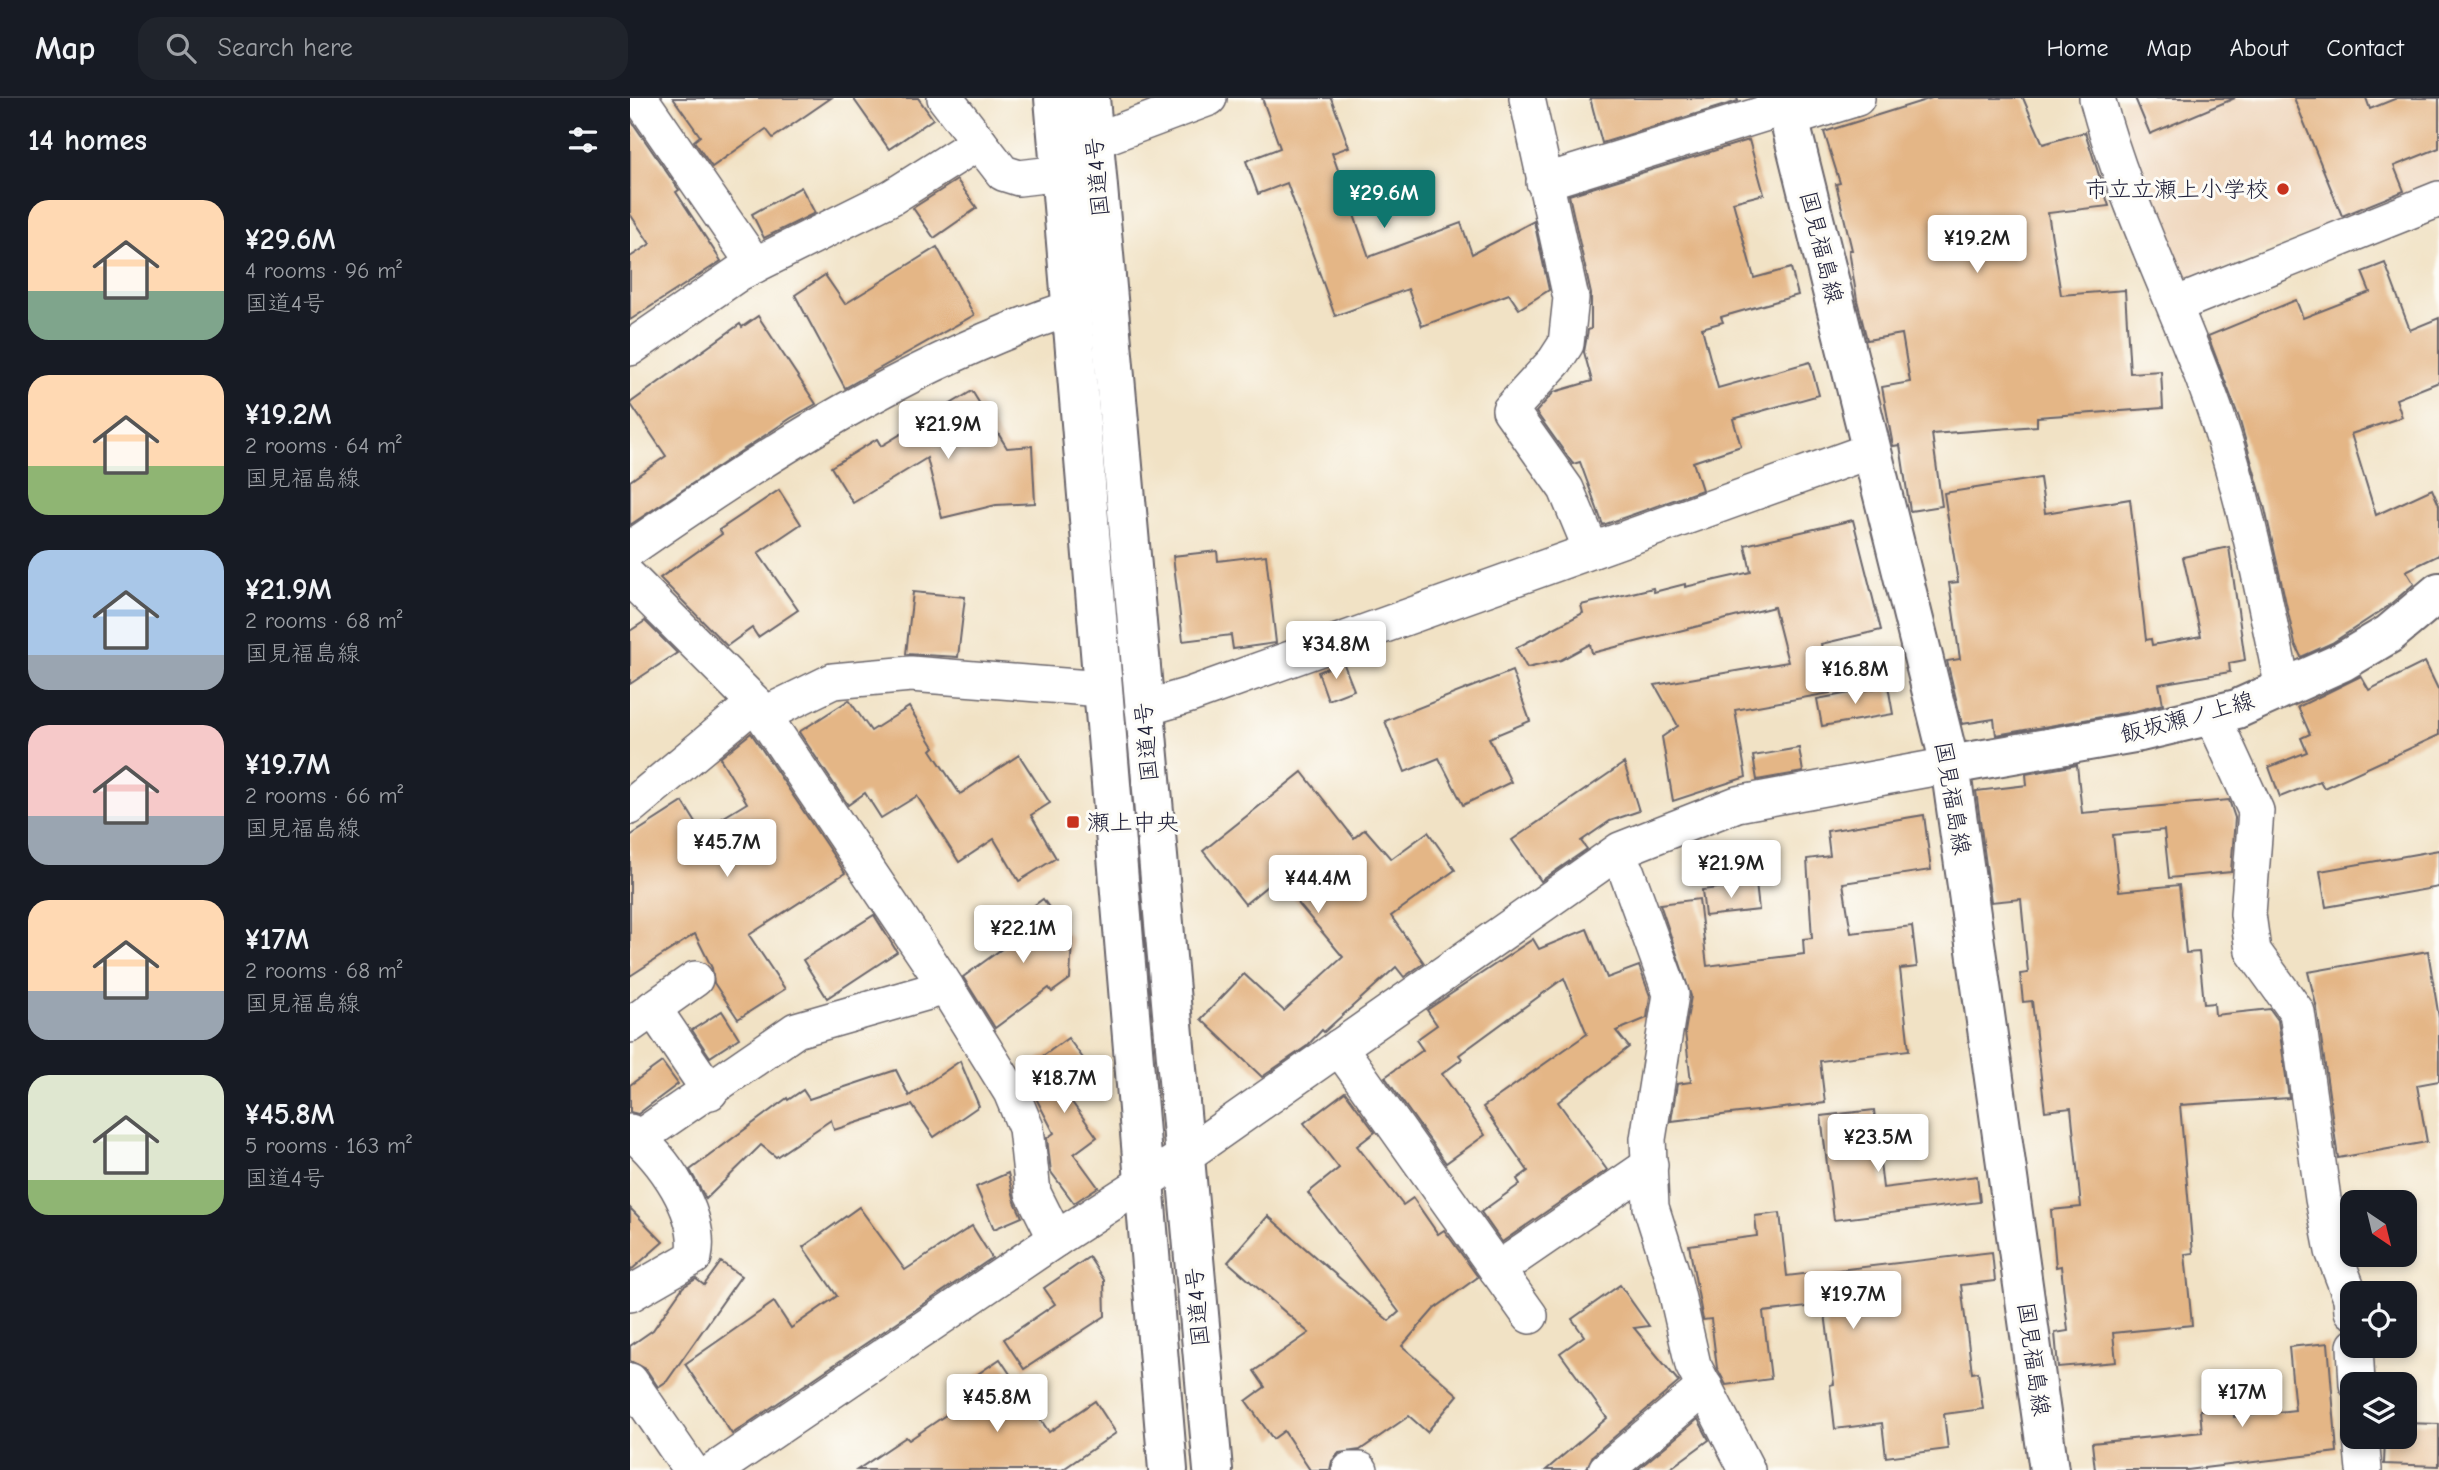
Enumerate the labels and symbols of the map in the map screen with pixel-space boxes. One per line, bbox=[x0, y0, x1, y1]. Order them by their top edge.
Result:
street label: 国道4号 bbox=[1081, 136, 1114, 218]
pin: ¥29.6M bbox=[1327, 170, 1441, 230]
place label: 市立立瀬上小学校 bbox=[2085, 176, 2269, 203]
marker: 市立立瀬上小学校 bbox=[2275, 181, 2291, 197]
street label: 国見福島線 bbox=[1795, 188, 1849, 306]
pin: ¥19.2M bbox=[1920, 216, 2034, 275]
pin: ¥21.9M bbox=[891, 402, 1005, 461]
pin: ¥34.8M bbox=[1279, 622, 1393, 681]
pin: ¥16.8M bbox=[1798, 646, 1912, 706]
street label: 飯坂瀬ノ上線 bbox=[2117, 687, 2257, 748]
street label: 国道4号 bbox=[1130, 701, 1163, 783]
street label: 国見福島線 bbox=[1929, 739, 1976, 857]
place label: 瀬上中央 bbox=[1087, 809, 1179, 836]
marker: 瀬上中央 bbox=[1065, 814, 1081, 830]
pin: ¥45.7M bbox=[670, 820, 784, 879]
pin: ¥21.9M bbox=[1674, 840, 1788, 900]
pin: ¥44.4M bbox=[1261, 856, 1375, 915]
pin: ¥22.1M bbox=[966, 906, 1080, 965]
pin: ¥18.7M bbox=[1007, 1056, 1121, 1115]
pin: ¥23.5M bbox=[1821, 1114, 1935, 1174]
north arrow bbox=[2340, 1190, 2417, 1267]
street label: 国道4号 bbox=[1181, 1266, 1214, 1348]
pin: ¥19.7M bbox=[1796, 1272, 1910, 1331]
street label: 国見福島線 bbox=[2012, 1300, 2055, 1418]
pin: ¥17M bbox=[2201, 1370, 2283, 1429]
pin: ¥45.8M bbox=[940, 1374, 1054, 1434]

